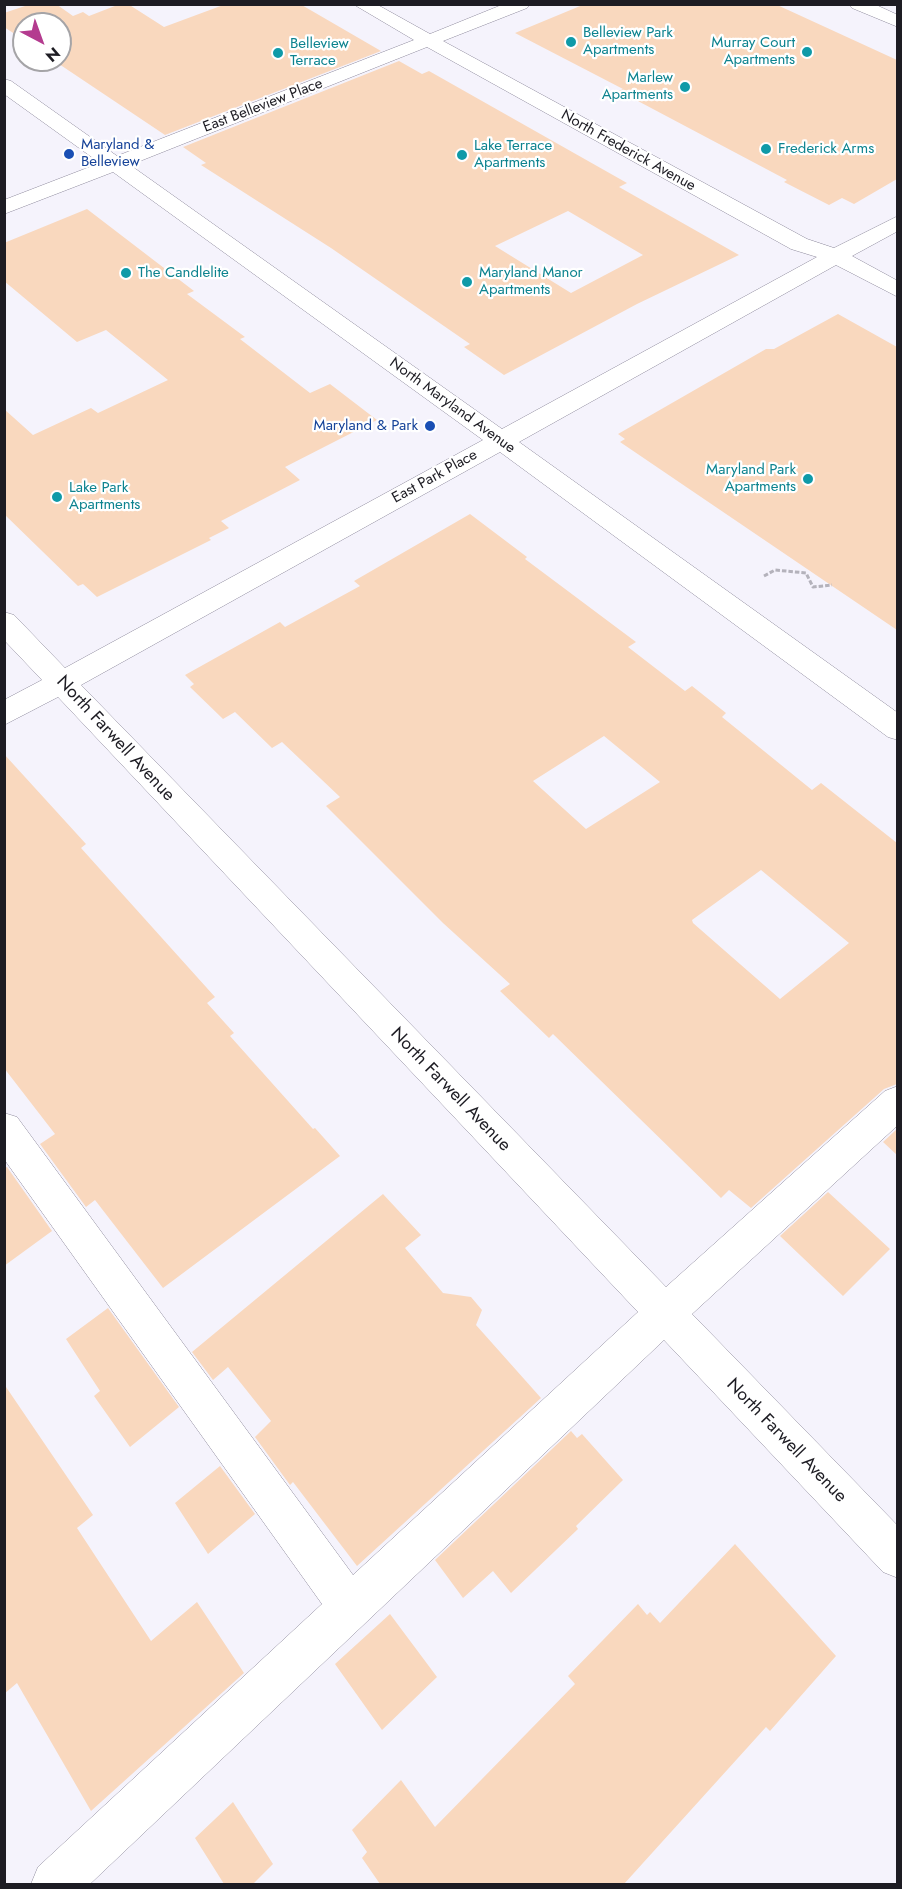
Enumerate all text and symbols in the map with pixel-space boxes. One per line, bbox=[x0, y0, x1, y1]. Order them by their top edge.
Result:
north arrow bbox=[12, 12, 72, 72]
place label: Belleview Park Apartments bbox=[583, 24, 673, 59]
place label: Murray Court Apartments bbox=[711, 34, 795, 69]
place label: Belleview Terrace bbox=[290, 35, 349, 70]
marker: Belleview Park Apartments bbox=[564, 35, 578, 49]
text: N bbox=[40, 42, 65, 67]
marker: Murray Court Apartments bbox=[800, 45, 814, 59]
marker: Belleview Terrace bbox=[271, 46, 285, 60]
place label: Marlew Apartments bbox=[602, 69, 673, 104]
street label: East Belleview Place bbox=[201, 75, 325, 137]
marker: Marlew Apartments bbox=[678, 80, 692, 94]
street label: North Frederick Avenue bbox=[558, 107, 698, 195]
place label: Maryland & Belleview bbox=[81, 136, 154, 171]
place label: Lake Terrace Apartments bbox=[474, 137, 552, 172]
place label: Frederick Arms bbox=[778, 140, 874, 158]
marker: Frederick Arms bbox=[759, 142, 773, 156]
marker: Maryland & Belleview bbox=[62, 147, 76, 161]
marker: Lake Terrace Apartments bbox=[455, 148, 469, 162]
place label: The Candlelite bbox=[138, 264, 229, 282]
place label: Maryland Manor Apartments bbox=[479, 264, 583, 299]
marker: The Candlelite bbox=[119, 266, 133, 280]
marker: Maryland Manor Apartments bbox=[460, 275, 474, 289]
street label: North Maryland Avenue bbox=[386, 354, 518, 458]
place label: Maryland & Park bbox=[313, 417, 418, 435]
marker: Maryland & Park bbox=[423, 419, 437, 433]
street label: East Park Place bbox=[389, 446, 481, 508]
place label: Maryland Park Apartments bbox=[706, 461, 796, 496]
marker: Maryland Park Apartments bbox=[801, 472, 815, 486]
place label: Lake Park Apartments bbox=[69, 479, 140, 514]
marker: Lake Park Apartments bbox=[50, 490, 64, 504]
street label: North Farwell Avenue bbox=[51, 672, 179, 806]
street label: North Farwell Avenue bbox=[385, 1024, 515, 1156]
street label: North Farwell Avenue bbox=[721, 1375, 851, 1507]

